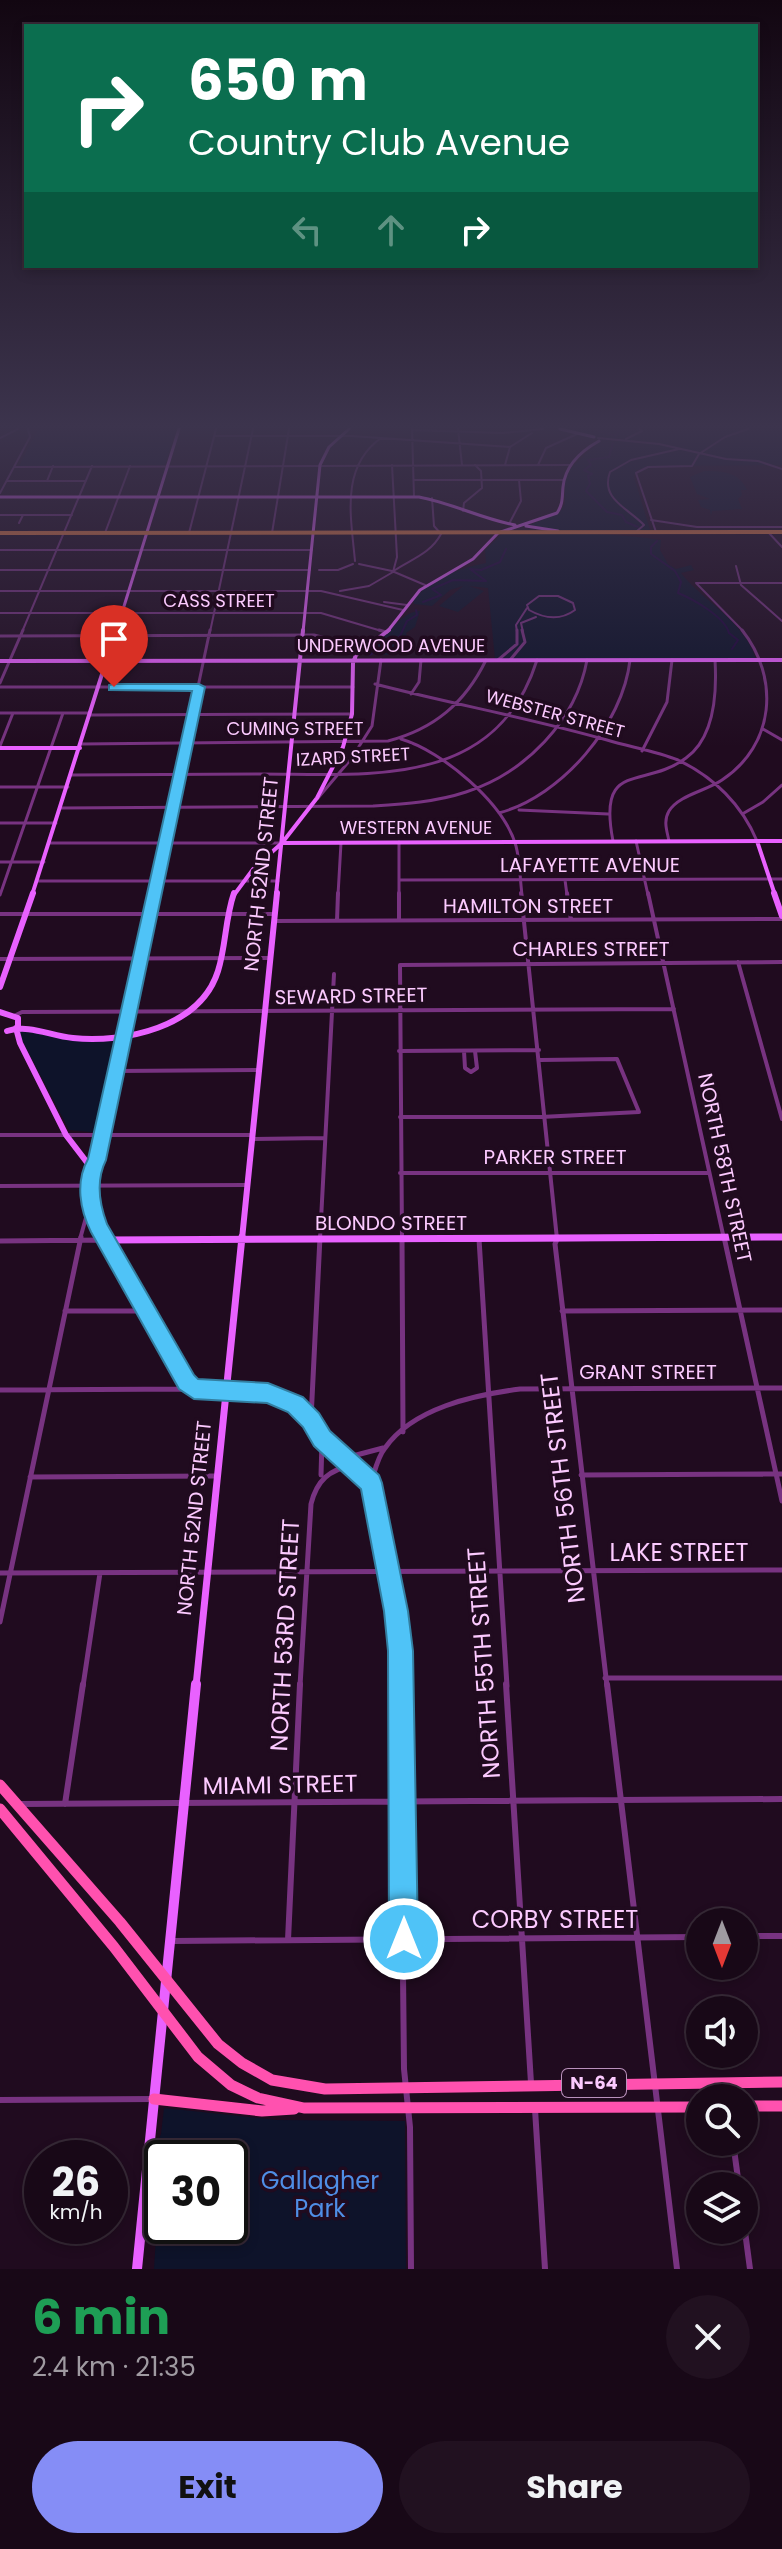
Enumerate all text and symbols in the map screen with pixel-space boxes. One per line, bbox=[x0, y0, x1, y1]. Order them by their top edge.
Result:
text: 650 m bbox=[188, 41, 368, 120]
icon: right bbox=[56, 56, 160, 160]
text: Country Club Avenue bbox=[188, 117, 570, 168]
icon: left bbox=[285, 208, 329, 252]
icon: ahead bbox=[369, 208, 413, 252]
icon: right bbox=[453, 208, 497, 252]
street label: CASS STREET bbox=[163, 588, 275, 613]
pin bbox=[80, 605, 148, 687]
icon: arrive bbox=[92, 617, 136, 661]
street label: UNDERWOOD AVENUE bbox=[297, 633, 485, 658]
street label: WEBSTER STREET bbox=[483, 683, 627, 744]
street label: CUMING STREET bbox=[227, 716, 364, 741]
street label: IZARD STREET bbox=[295, 741, 411, 772]
street label: NORTH 52ND STREET bbox=[237, 775, 285, 973]
street label: WESTERN AVENUE bbox=[340, 815, 492, 840]
street label: LAFAYETTE AVENUE bbox=[500, 851, 680, 879]
street label: HAMILTON STREET bbox=[443, 892, 613, 920]
street label: CHARLES STREET bbox=[513, 935, 670, 963]
street label: SEWARD STREET bbox=[274, 981, 428, 1011]
street label: NORTH 58TH STREET bbox=[691, 1071, 759, 1266]
street label: PARKER STREET bbox=[483, 1143, 627, 1171]
street label: BLONDO STREET bbox=[315, 1209, 467, 1237]
street label: GRANT STREET bbox=[579, 1358, 717, 1386]
street label: NORTH 56TH STREET bbox=[532, 1371, 593, 1605]
street label: NORTH 52ND STREET bbox=[170, 1419, 218, 1617]
street label: NORTH 53RD STREET bbox=[262, 1518, 307, 1752]
street label: LAKE STREET bbox=[610, 1536, 748, 1569]
street label: NORTH 55TH STREET bbox=[459, 1546, 508, 1780]
street label: MIAMI STREET bbox=[202, 1767, 358, 1802]
position arrow bbox=[362, 1897, 446, 1981]
street label: CORBY STREET bbox=[472, 1903, 638, 1936]
north arrow bbox=[686, 1908, 758, 1980]
map controls bbox=[686, 1908, 758, 2244]
button: sound bbox=[686, 1996, 758, 2068]
road number: N-64 bbox=[562, 2069, 626, 2097]
button: search bbox=[686, 2084, 758, 2156]
speed limit sign: 30 bbox=[144, 2140, 248, 2244]
text: 26 bbox=[52, 2154, 100, 2210]
park label: Gallagher Park bbox=[261, 2164, 379, 2225]
button: layers bbox=[686, 2172, 758, 2244]
text: km/h bbox=[49, 2198, 103, 2226]
text: 6 min bbox=[32, 2284, 170, 2351]
button: close bbox=[666, 2295, 750, 2379]
text: 2.4 km · 21:35 bbox=[32, 2349, 196, 2385]
button: Exit bbox=[32, 2441, 383, 2533]
button: Share bbox=[399, 2441, 750, 2533]

